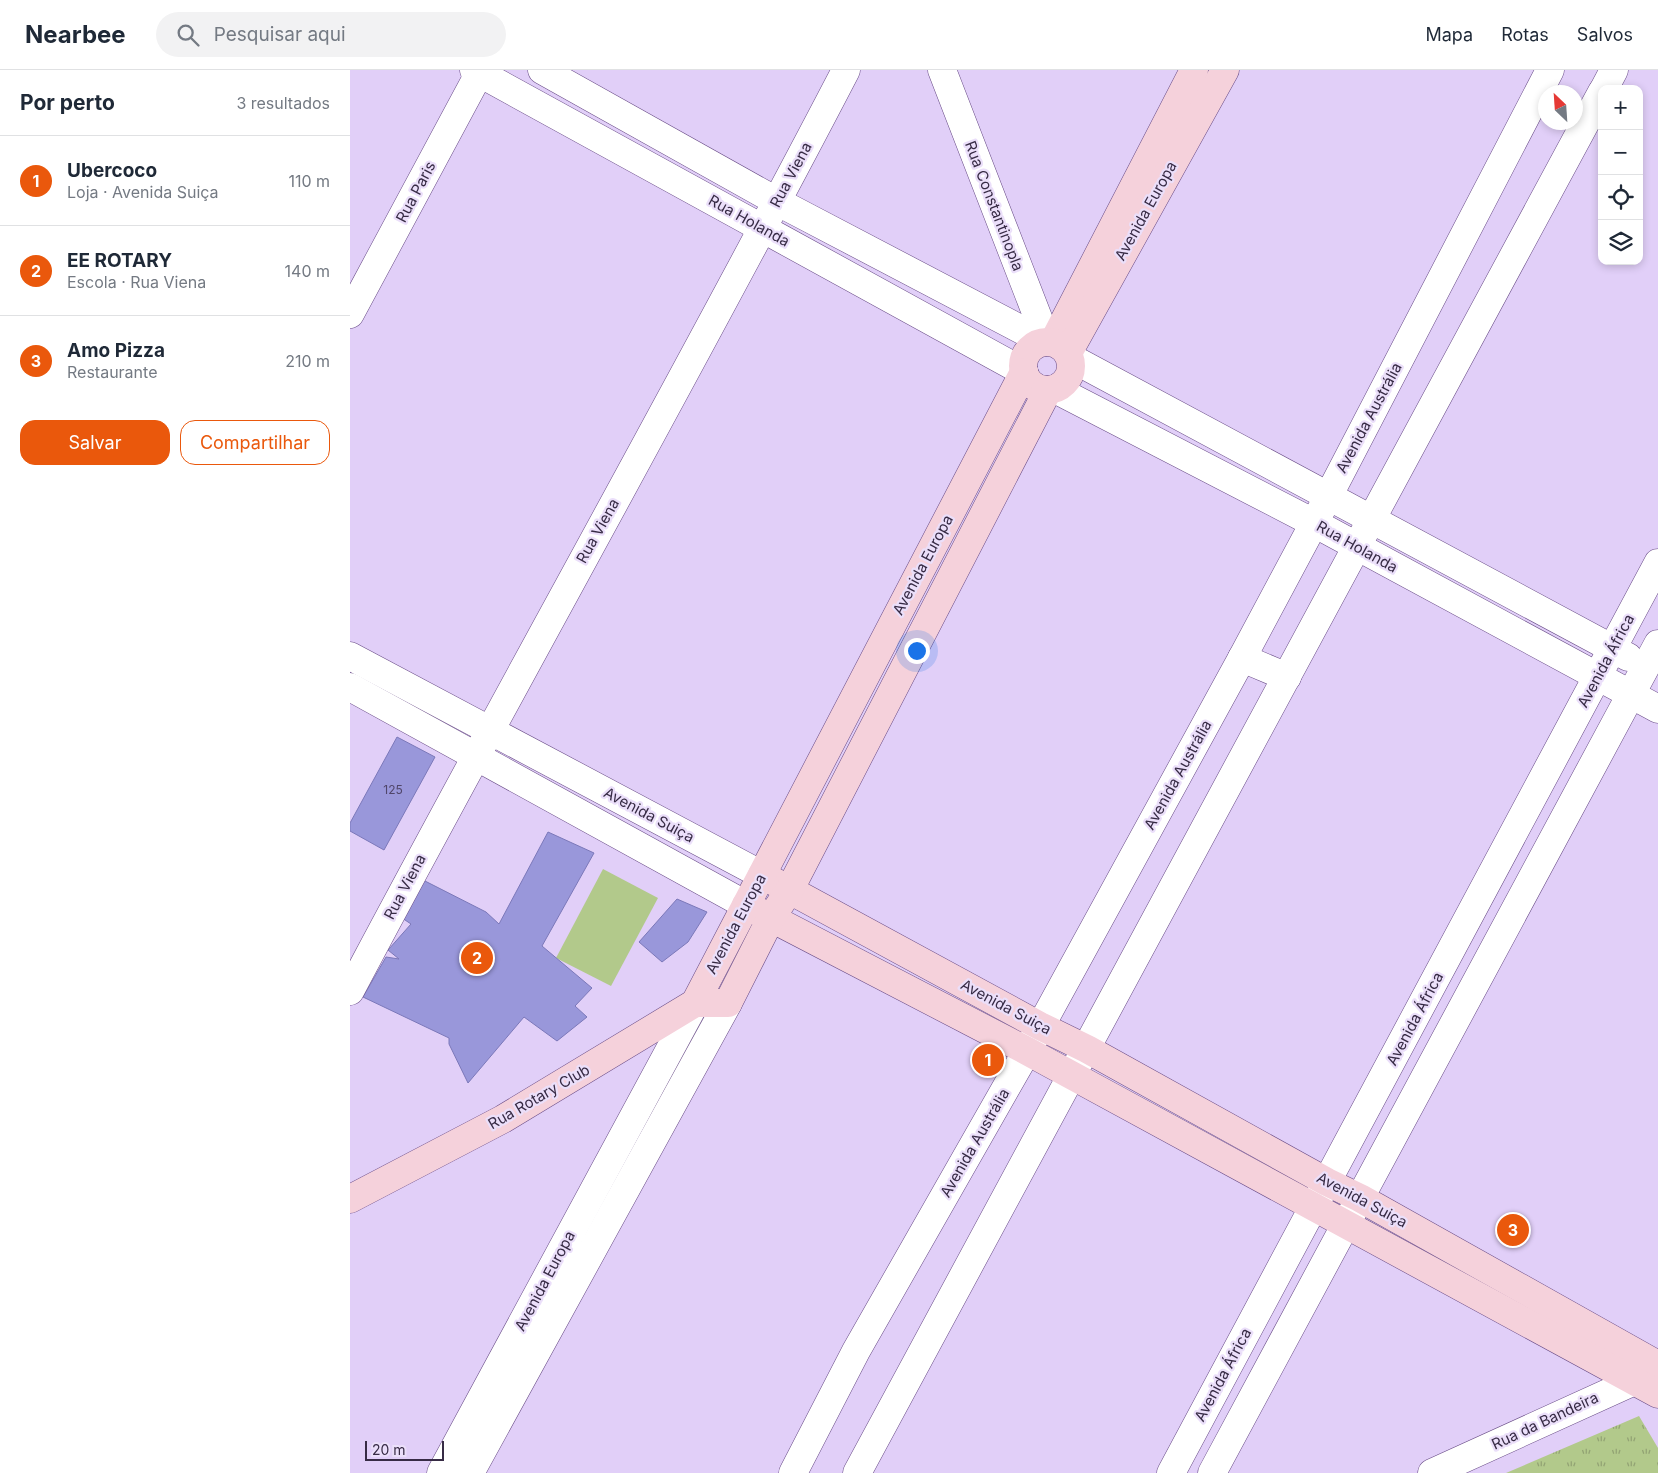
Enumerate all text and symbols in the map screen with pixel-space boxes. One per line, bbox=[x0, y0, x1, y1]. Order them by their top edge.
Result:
search box bbox=[156, 12, 506, 57]
text: Nearbee bbox=[25, 20, 126, 49]
icon: search bbox=[174, 21, 202, 49]
text: Pesquisar aqui bbox=[214, 23, 346, 46]
text: Mapa bbox=[1425, 24, 1473, 45]
text: Rotas bbox=[1501, 24, 1549, 45]
text: Salvos bbox=[1577, 24, 1633, 45]
north arrow bbox=[1538, 85, 1583, 130]
map controls bbox=[1598, 85, 1643, 265]
button: + bbox=[1598, 85, 1643, 130]
text: Por perto bbox=[20, 90, 115, 115]
text: 3 resultados bbox=[236, 93, 330, 113]
button: − bbox=[1598, 130, 1643, 175]
street label: Rua Constantinopla bbox=[961, 138, 1028, 274]
street label: Rua Viena bbox=[765, 139, 816, 211]
street label: Rua Paris bbox=[392, 158, 440, 226]
street label: Avenida Europa bbox=[1110, 158, 1181, 264]
text: Ubercoco bbox=[67, 159, 157, 182]
text: 1 bbox=[33, 171, 39, 191]
text: 110 m bbox=[288, 171, 330, 191]
button: locate bbox=[1598, 175, 1643, 220]
text: Loja · Avenida Suiça bbox=[67, 182, 219, 202]
street label: Rua Holanda bbox=[705, 190, 793, 251]
button: layers bbox=[1598, 220, 1643, 265]
text: EE ROTARY bbox=[67, 249, 172, 272]
text: 2 bbox=[31, 261, 41, 281]
text: 140 m bbox=[285, 261, 330, 281]
text: Escola · Rua Viena bbox=[67, 272, 206, 292]
text: Amo Pizza bbox=[67, 339, 165, 362]
text: 3 bbox=[31, 351, 41, 371]
text: 210 m bbox=[285, 351, 330, 371]
street label: Avenida Austrália bbox=[1331, 359, 1406, 476]
text: Restaurante bbox=[67, 362, 157, 382]
button: Salvar bbox=[20, 420, 170, 465]
button: Compartilhar bbox=[180, 420, 330, 465]
street label: Rua Viena bbox=[572, 495, 623, 566]
street label: Avenida Europa bbox=[888, 511, 957, 618]
street label: Rua Holanda bbox=[1313, 516, 1401, 577]
street label: Avenida África bbox=[1573, 611, 1638, 711]
your location bbox=[904, 638, 930, 664]
street label: Avenida Austrália bbox=[1140, 717, 1216, 833]
house number: 125 bbox=[383, 782, 403, 797]
street label: Avenida Suiça bbox=[601, 783, 698, 846]
street label: Rua Viena bbox=[379, 851, 430, 923]
street label: Avenida Europa bbox=[701, 870, 770, 977]
pin: 2 bbox=[461, 939, 493, 977]
street label: Avenida África bbox=[1382, 969, 1447, 1069]
street label: Avenida Suiça bbox=[958, 975, 1055, 1038]
pin: 1 bbox=[972, 1041, 1004, 1079]
street label: Rua Rotary Club bbox=[485, 1060, 593, 1133]
street label: Avenida Austrália bbox=[936, 1085, 1013, 1200]
street label: Avenida Suiça bbox=[1314, 1168, 1411, 1231]
pin: 3 bbox=[1497, 1211, 1529, 1249]
street label: Avenida Europa bbox=[510, 1227, 579, 1334]
street label: Avenida África bbox=[1190, 1325, 1255, 1425]
street label: Rua da Bandeira bbox=[1488, 1387, 1601, 1454]
scale bar bbox=[365, 1438, 444, 1461]
text: 20 m bbox=[372, 1441, 406, 1458]

